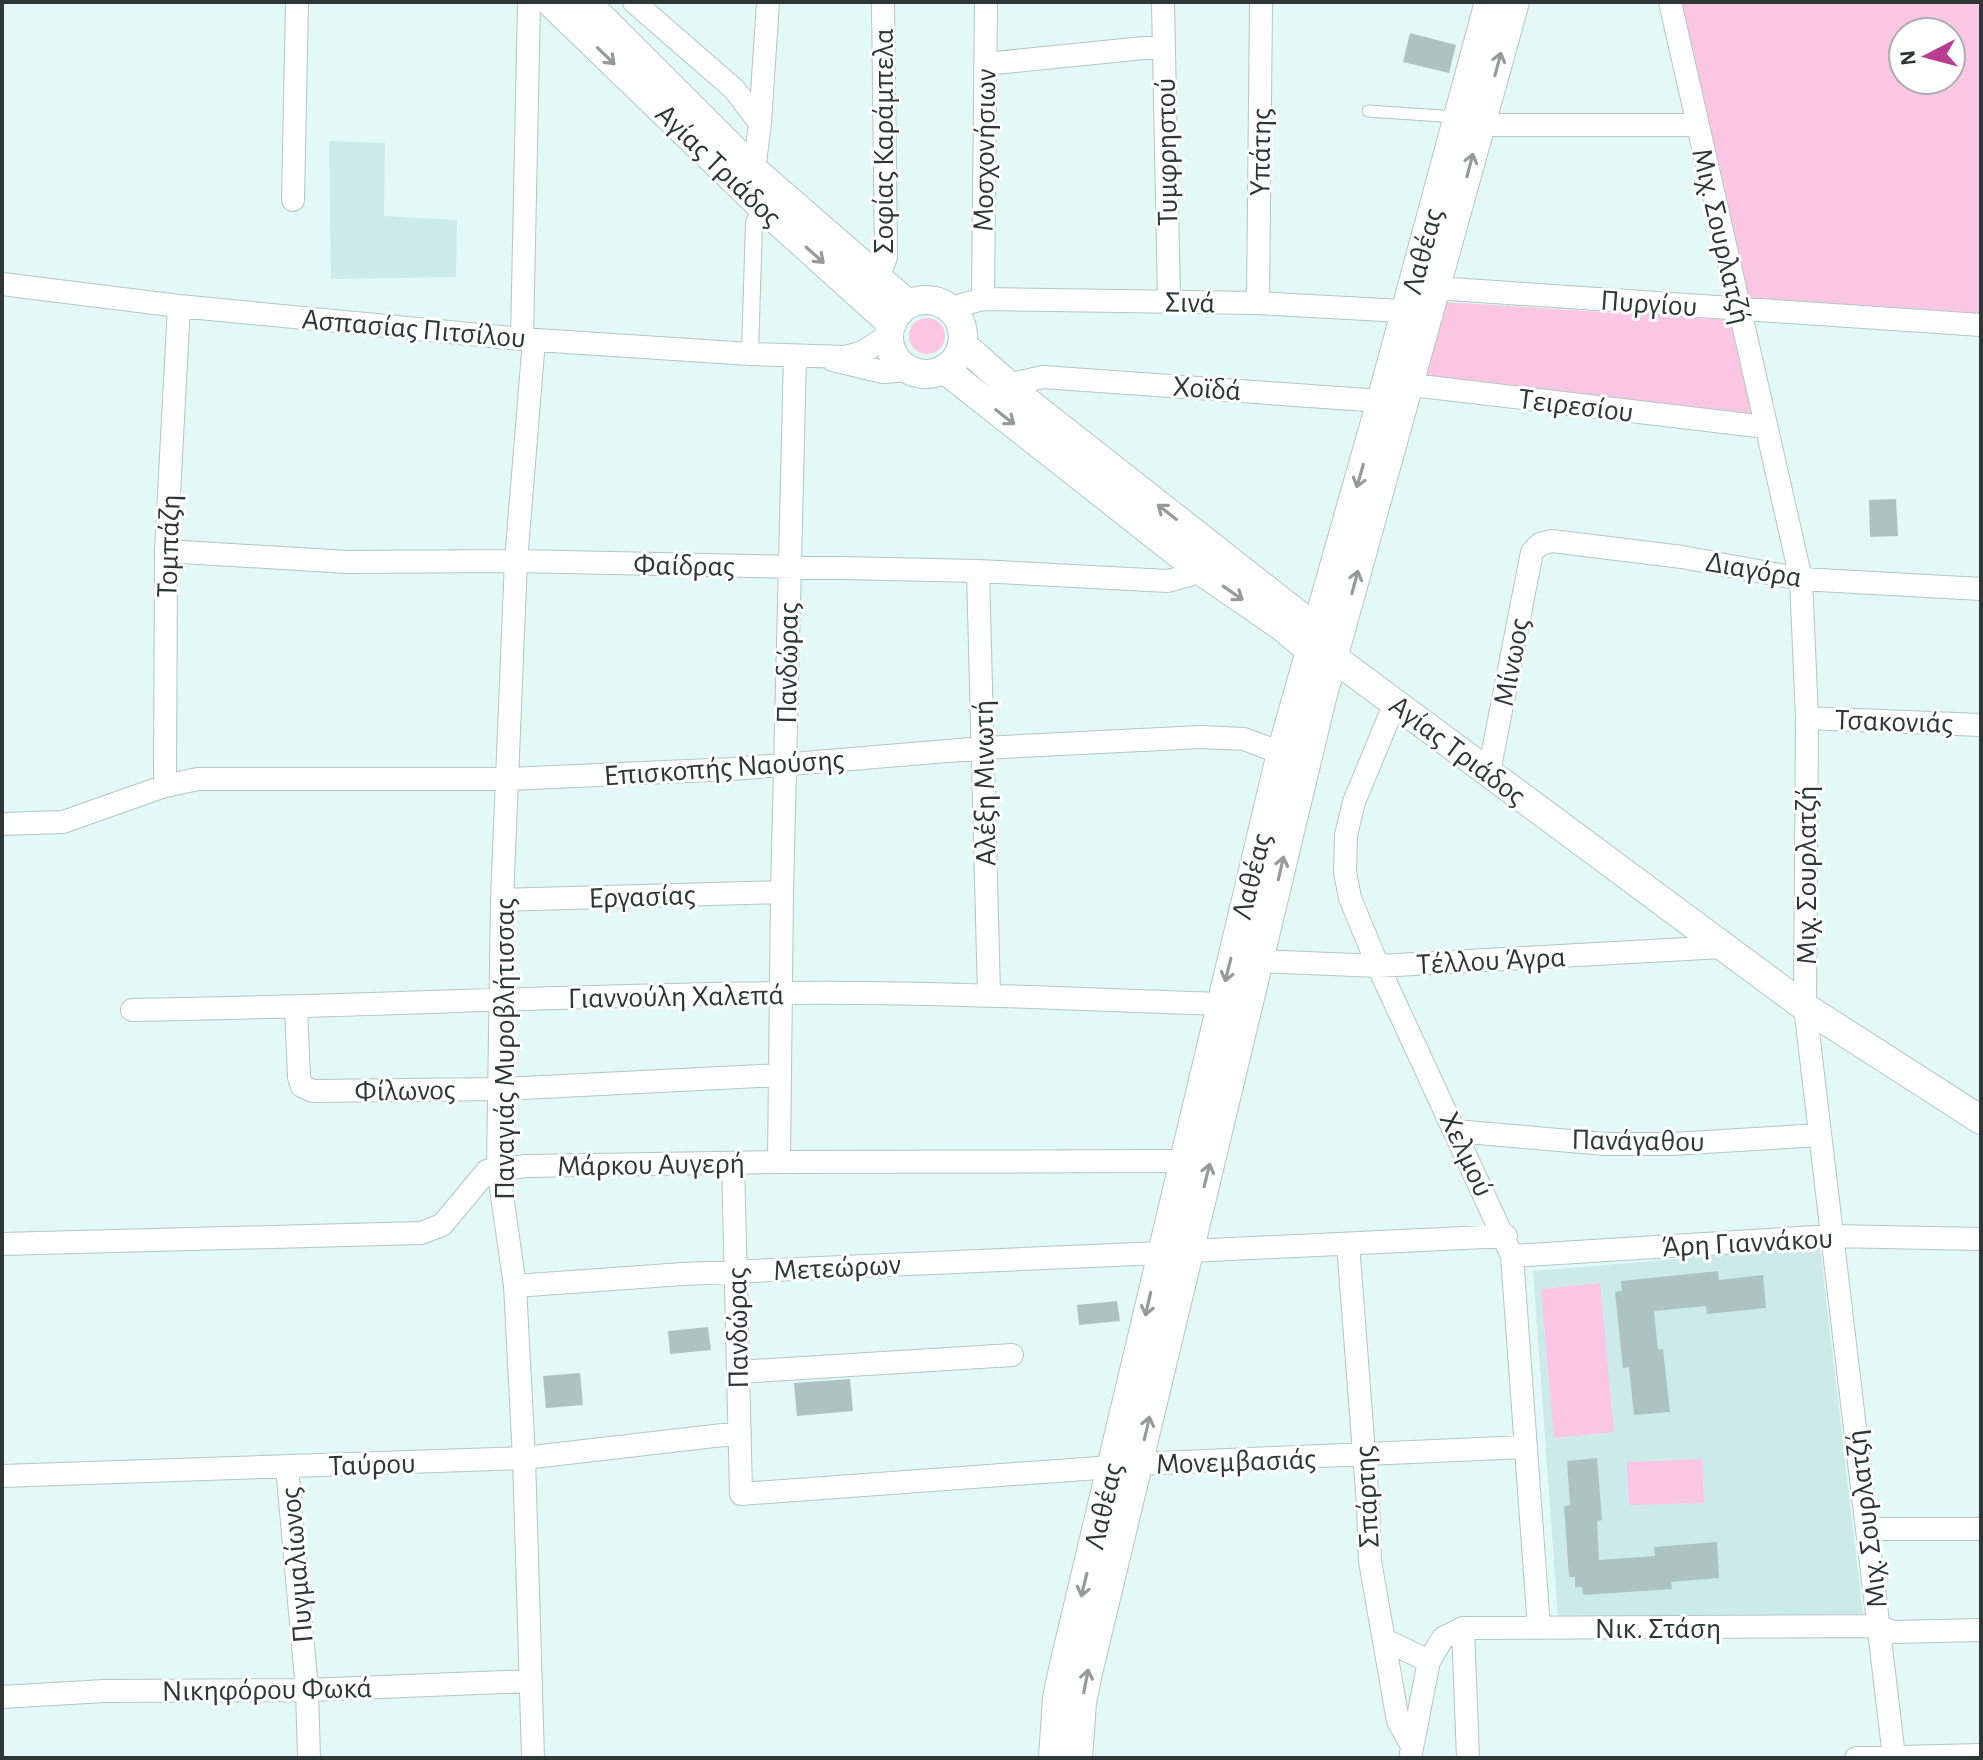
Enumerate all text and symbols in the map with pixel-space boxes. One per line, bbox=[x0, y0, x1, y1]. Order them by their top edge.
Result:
north arrow bbox=[1887, 16, 1967, 96]
street label: Σοφίας Καράμπελα bbox=[869, 28, 899, 254]
one-way arrow bbox=[596, 47, 616, 66]
text: N bbox=[1896, 49, 1920, 67]
one-way arrow bbox=[1491, 51, 1506, 77]
street label: Μοσχονήσιων bbox=[969, 68, 1001, 232]
street label: Τυμφρηστού bbox=[1151, 78, 1183, 226]
street label: Αγίας Τριάδος bbox=[650, 99, 787, 233]
street label: Υπάτης bbox=[1245, 108, 1277, 196]
street label: Μιχ. Σουρλατζή bbox=[1686, 145, 1756, 327]
one-way arrow bbox=[1463, 153, 1478, 179]
street label: Λαθέας bbox=[1397, 205, 1449, 298]
one-way arrow bbox=[804, 245, 825, 264]
street label: Πυργίου bbox=[1599, 286, 1698, 322]
street label: Σινά bbox=[1164, 288, 1216, 318]
street label: Ασπασίας Πιτσίλου bbox=[301, 304, 527, 354]
street label: Χοϊδά bbox=[1172, 372, 1242, 406]
street label: Τειρεσίου bbox=[1517, 384, 1635, 428]
one-way arrow bbox=[994, 409, 1015, 426]
one-way arrow bbox=[1352, 462, 1367, 488]
street label: Τομπάζη bbox=[152, 494, 186, 598]
one-way arrow bbox=[1157, 503, 1178, 521]
street label: Διαγόρα bbox=[1703, 547, 1804, 593]
street label: Φαίδρας bbox=[633, 550, 735, 582]
one-way arrow bbox=[1348, 570, 1363, 596]
one-way arrow bbox=[1222, 585, 1244, 601]
street label: Πανδώρας bbox=[772, 602, 804, 724]
street label: Μίνωος bbox=[1489, 616, 1535, 709]
street label: Αγίας Τριάδος bbox=[1384, 690, 1531, 811]
street label: Αλέξη Μινωτή bbox=[969, 700, 1001, 866]
street label: Τσακονιάς bbox=[1834, 705, 1954, 739]
street label: Επισκοπής Ναούσης bbox=[603, 745, 845, 791]
street label: Μιχ. Σουρλατζή bbox=[1792, 785, 1822, 965]
street label: Λαθέας bbox=[1227, 830, 1277, 922]
one-way arrow bbox=[1275, 855, 1290, 881]
street label: Εργασίας bbox=[588, 880, 696, 914]
street label: Παναγιάς Μυροβλήτισσας bbox=[490, 898, 520, 1200]
street label: Τέλλου Άγρα bbox=[1415, 942, 1567, 980]
one-way arrow bbox=[1220, 956, 1235, 982]
street label: Γιαννούλη Χαλεπά bbox=[567, 980, 785, 1014]
street label: Φίλωνος bbox=[354, 1075, 456, 1107]
street label: Χελμού bbox=[1434, 1108, 1499, 1201]
street label: Πανάγαθου bbox=[1571, 1125, 1705, 1157]
street label: Μάρκου Αυγερή bbox=[557, 1148, 745, 1182]
one-way arrow bbox=[1201, 1162, 1216, 1188]
street label: Άρη Γιαννάκου bbox=[1660, 1224, 1834, 1262]
street label: Μετεώρων bbox=[772, 1250, 902, 1286]
street label: Πανδώρας bbox=[722, 1267, 754, 1389]
one-way arrow bbox=[1140, 1291, 1155, 1317]
one-way arrow bbox=[1140, 1415, 1155, 1441]
street label: Μιχ. Σουρλατζή bbox=[1841, 1428, 1893, 1610]
street label: Μονεμβασιάς bbox=[1155, 1444, 1317, 1480]
street label: Σπάρτης bbox=[1349, 1445, 1385, 1549]
street label: Ταύρου bbox=[328, 1448, 416, 1482]
street label: Λαθέας bbox=[1079, 1460, 1128, 1552]
street label: Πυγμαλίωνος bbox=[275, 1486, 319, 1644]
one-way arrow bbox=[1075, 1572, 1090, 1597]
street label: Νικ. Στάση bbox=[1595, 1614, 1721, 1644]
one-way arrow bbox=[1080, 1668, 1095, 1694]
street label: Νικηφόρου Φωκά bbox=[162, 1673, 372, 1707]

